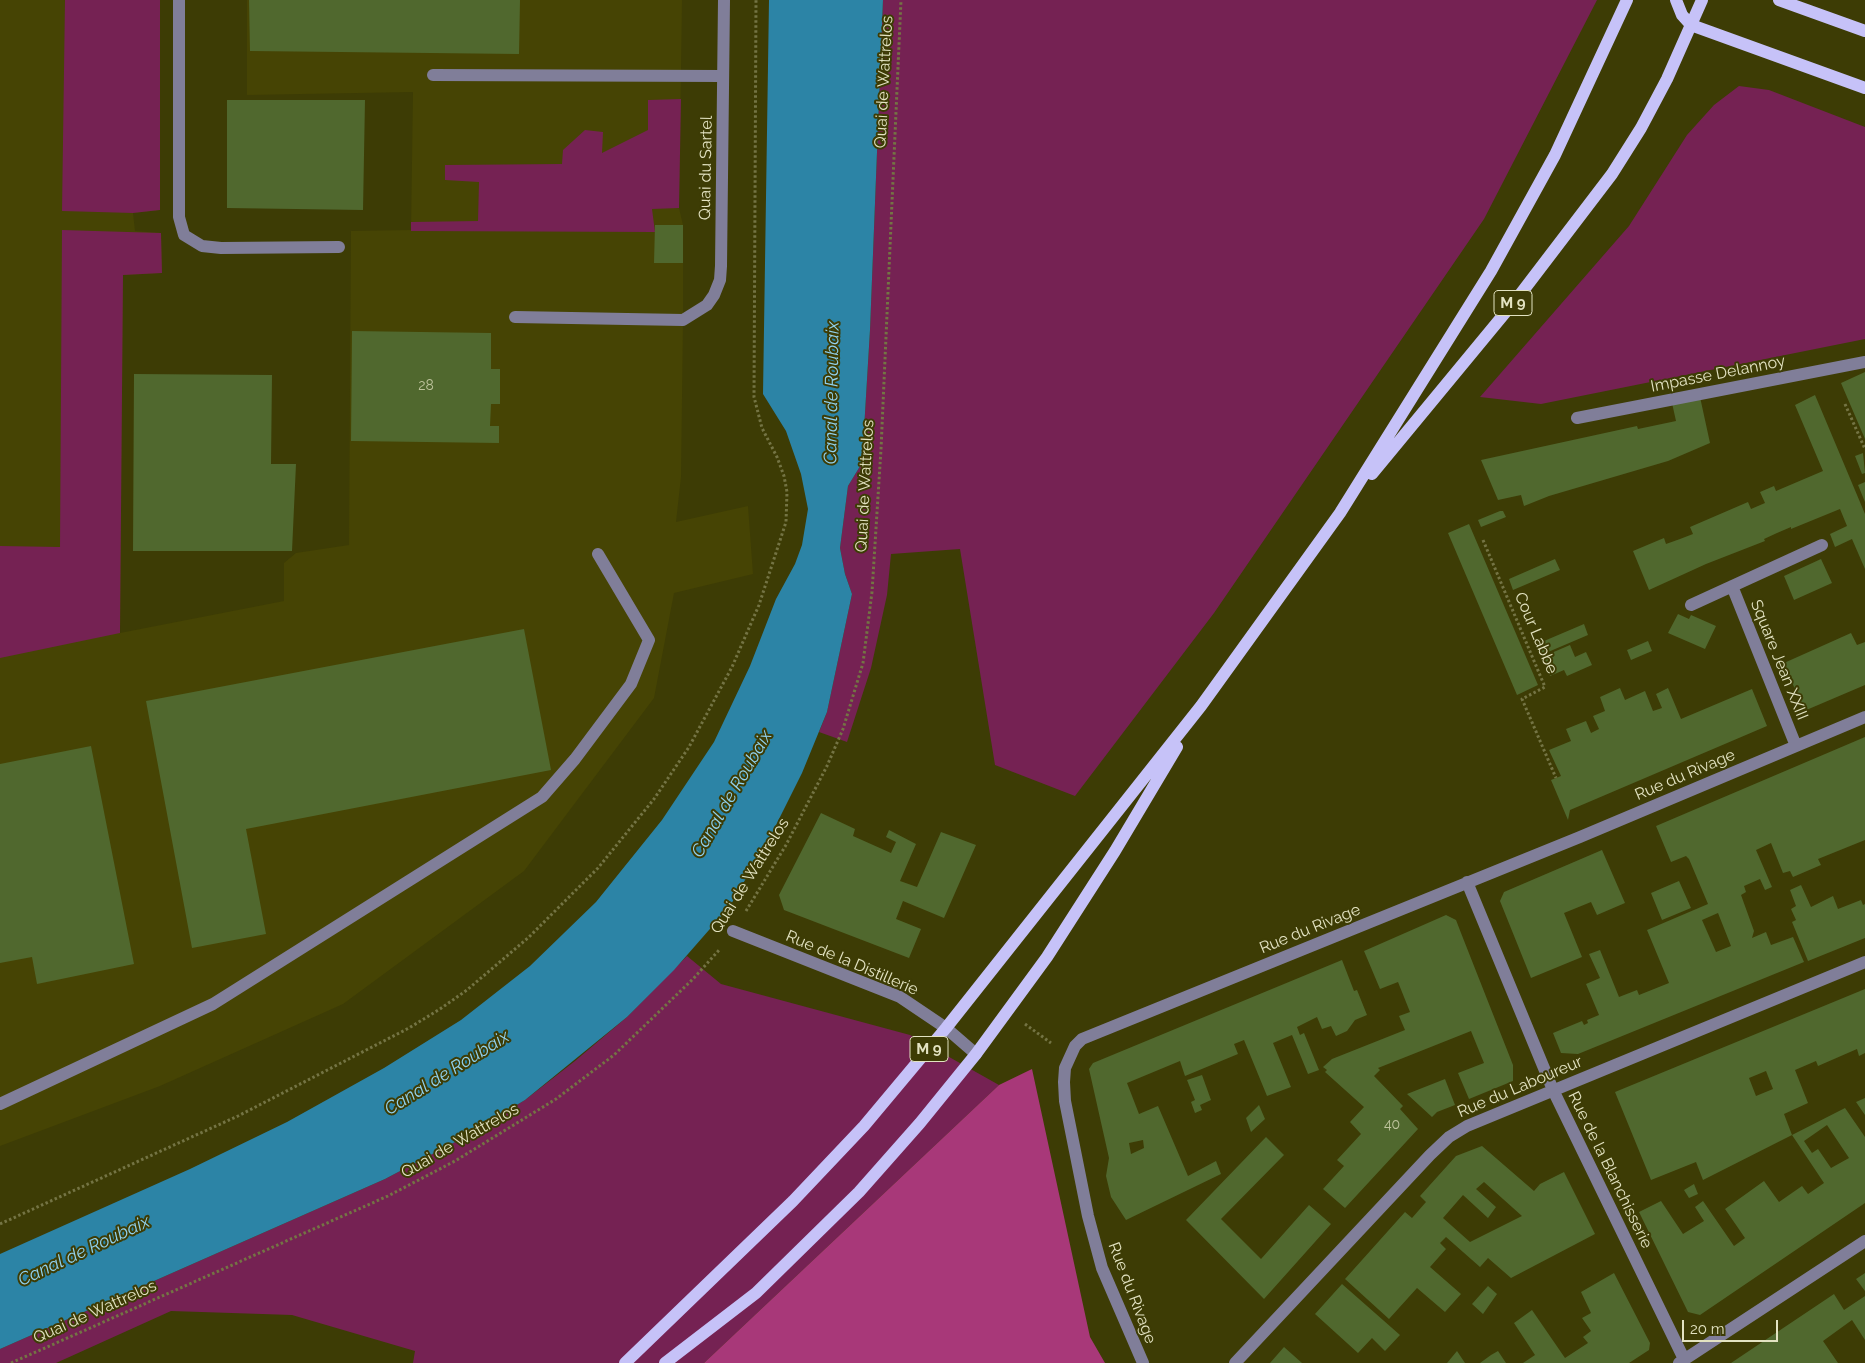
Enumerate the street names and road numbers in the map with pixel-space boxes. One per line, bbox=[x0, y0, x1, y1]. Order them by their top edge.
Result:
street label: Quai de Wattrelos bbox=[871, 15, 897, 149]
street label: Quai du Sartel bbox=[695, 116, 717, 220]
road number: M 9 bbox=[1494, 290, 1532, 316]
street label: Impasse Delannoy bbox=[1649, 352, 1787, 396]
street label: Quai de Wattrelos bbox=[852, 419, 878, 553]
street label: Cour Labbe bbox=[1510, 589, 1562, 677]
street label: Square Jean XXIII bbox=[1746, 597, 1812, 723]
street label: Rue du Rivage bbox=[1632, 745, 1738, 805]
street label: Quai de Wattrelos bbox=[707, 815, 793, 937]
street label: Rue du Rivage bbox=[1257, 900, 1363, 958]
street label: Rue de la Distillerie bbox=[783, 926, 921, 1000]
road number: M 9 bbox=[910, 1036, 948, 1062]
street label: Rue du Laboureur bbox=[1455, 1052, 1585, 1122]
street label: Rue de la Blanchisserie bbox=[1564, 1089, 1656, 1251]
street label: Quai de Wattrelos bbox=[398, 1099, 522, 1183]
street label: Rue du Rivage bbox=[1104, 1240, 1160, 1346]
street label: Quai de Wattrelos bbox=[30, 1276, 160, 1348]

